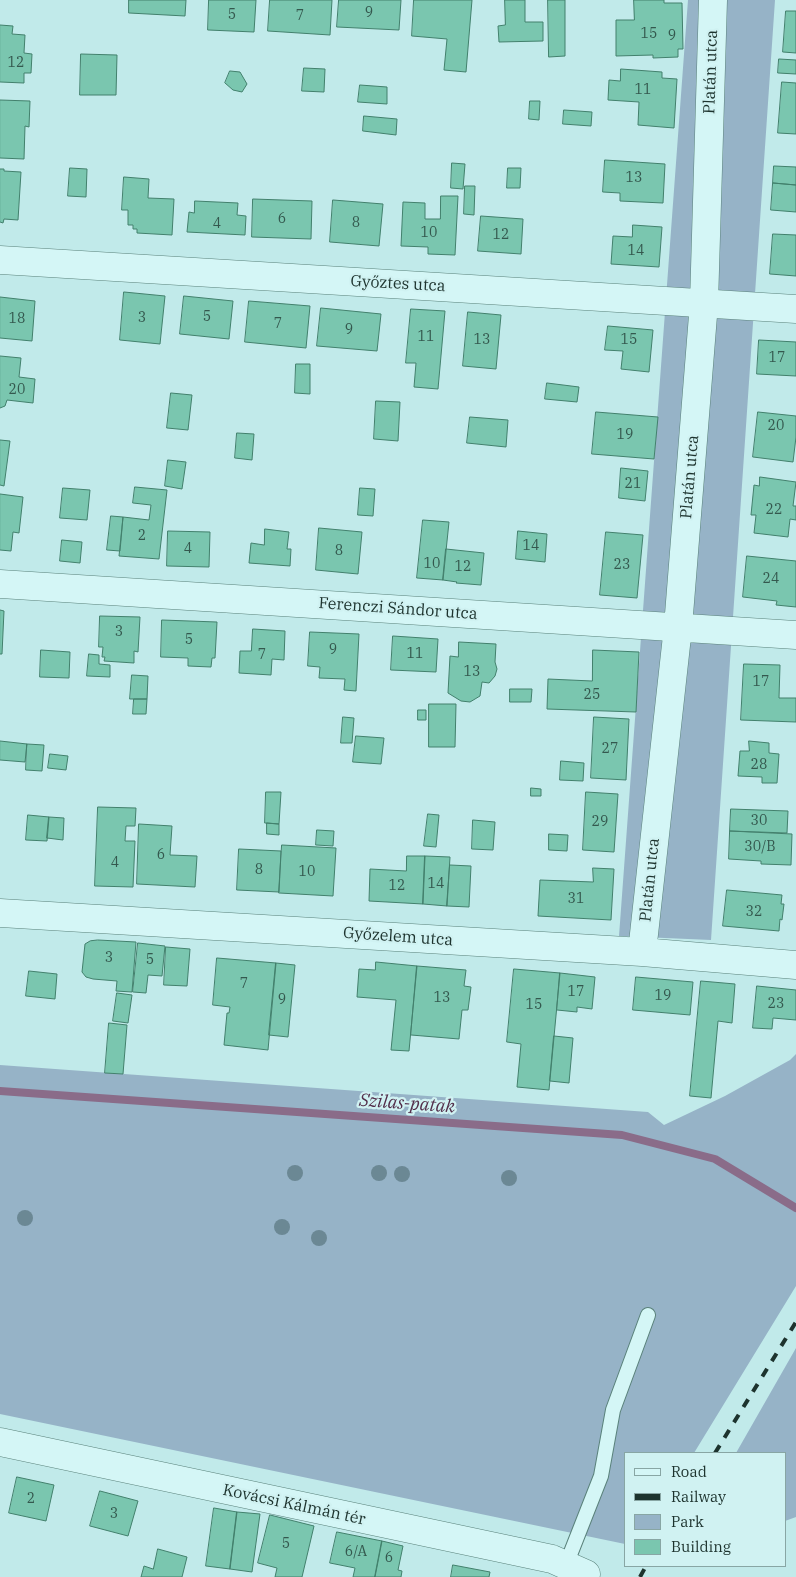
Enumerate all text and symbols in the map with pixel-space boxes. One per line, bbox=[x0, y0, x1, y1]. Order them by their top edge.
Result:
house number: 9 bbox=[365, 5, 373, 21]
house number: 5 bbox=[228, 7, 236, 23]
house number: 7 bbox=[296, 8, 304, 24]
house number: 15 bbox=[641, 26, 657, 42]
house number: 9 bbox=[668, 28, 676, 44]
street label: Platán utca bbox=[700, 30, 722, 114]
house number: 12 bbox=[8, 55, 24, 71]
house number: 11 bbox=[635, 82, 651, 98]
house number: 13 bbox=[626, 170, 642, 186]
house number: 6 bbox=[278, 211, 286, 227]
house number: 8 bbox=[352, 215, 360, 231]
house number: 4 bbox=[213, 216, 221, 232]
house number: 10 bbox=[421, 225, 437, 241]
house number: 12 bbox=[493, 227, 509, 243]
house number: 14 bbox=[628, 243, 644, 259]
street label: Győztes utca bbox=[350, 272, 446, 296]
house number: 5 bbox=[203, 309, 211, 325]
house number: 3 bbox=[138, 310, 146, 326]
house number: 18 bbox=[9, 311, 25, 327]
house number: 7 bbox=[274, 316, 282, 332]
house number: 9 bbox=[345, 322, 353, 338]
house number: 11 bbox=[418, 329, 434, 345]
house number: 13 bbox=[474, 332, 490, 348]
house number: 15 bbox=[621, 332, 637, 348]
house number: 17 bbox=[769, 350, 785, 366]
house number: 20 bbox=[9, 382, 25, 398]
house number: 20 bbox=[768, 418, 784, 434]
house number: 19 bbox=[617, 427, 633, 443]
street label: Platán utca bbox=[677, 434, 703, 520]
house number: 21 bbox=[625, 476, 641, 492]
house number: 22 bbox=[766, 502, 782, 518]
house number: 2 bbox=[138, 528, 146, 544]
house number: 14 bbox=[523, 538, 539, 554]
house number: 4 bbox=[184, 541, 192, 557]
house number: 8 bbox=[335, 543, 343, 559]
house number: 10 bbox=[424, 556, 440, 572]
house number: 23 bbox=[614, 557, 630, 573]
house number: 12 bbox=[455, 559, 471, 575]
house number: 24 bbox=[763, 571, 779, 587]
street label: Ferenczi Sándor utca bbox=[318, 594, 478, 624]
house number: 3 bbox=[115, 624, 123, 640]
house number: 5 bbox=[185, 632, 193, 648]
house number: 9 bbox=[329, 642, 337, 658]
house number: 11 bbox=[407, 646, 423, 662]
house number: 7 bbox=[258, 647, 266, 663]
house number: 13 bbox=[464, 664, 480, 680]
house number: 17 bbox=[753, 674, 769, 690]
house number: 25 bbox=[584, 687, 600, 703]
house number: 27 bbox=[602, 741, 618, 757]
house number: 28 bbox=[751, 757, 767, 773]
house number: 30 bbox=[751, 813, 767, 829]
house number: 29 bbox=[592, 814, 608, 830]
street label: Platán utca bbox=[636, 837, 664, 923]
house number: 30/B bbox=[744, 839, 776, 855]
house number: 6 bbox=[157, 847, 165, 863]
house number: 4 bbox=[111, 855, 119, 871]
house number: 8 bbox=[255, 862, 263, 878]
house number: 10 bbox=[299, 864, 315, 880]
house number: 14 bbox=[428, 876, 444, 892]
house number: 12 bbox=[389, 878, 405, 894]
house number: 31 bbox=[568, 891, 584, 907]
house number: 32 bbox=[746, 904, 762, 920]
street label: Győzelem utca bbox=[342, 924, 454, 950]
house number: 3 bbox=[105, 950, 113, 966]
house number: 5 bbox=[146, 952, 154, 968]
house number: 7 bbox=[240, 976, 248, 992]
house number: 17 bbox=[568, 984, 584, 1000]
house number: 19 bbox=[655, 988, 671, 1004]
house number: 13 bbox=[434, 990, 450, 1006]
house number: 9 bbox=[278, 992, 286, 1008]
house number: 23 bbox=[768, 996, 784, 1012]
house number: 15 bbox=[526, 997, 542, 1013]
water label: Szilas-patak bbox=[358, 1090, 456, 1118]
legend bbox=[624, 1452, 786, 1567]
text: Road bbox=[671, 1462, 707, 1481]
street label: Kovácsi Kálmán tér bbox=[221, 1480, 367, 1530]
text: Railway bbox=[671, 1487, 726, 1506]
house number: 2 bbox=[27, 1491, 35, 1507]
house number: 3 bbox=[110, 1506, 118, 1522]
text: Park bbox=[671, 1512, 704, 1531]
house number: 5 bbox=[282, 1536, 290, 1552]
text: Building bbox=[671, 1537, 731, 1556]
house number: 6/A bbox=[345, 1544, 367, 1560]
house number: 6 bbox=[385, 1550, 393, 1566]

